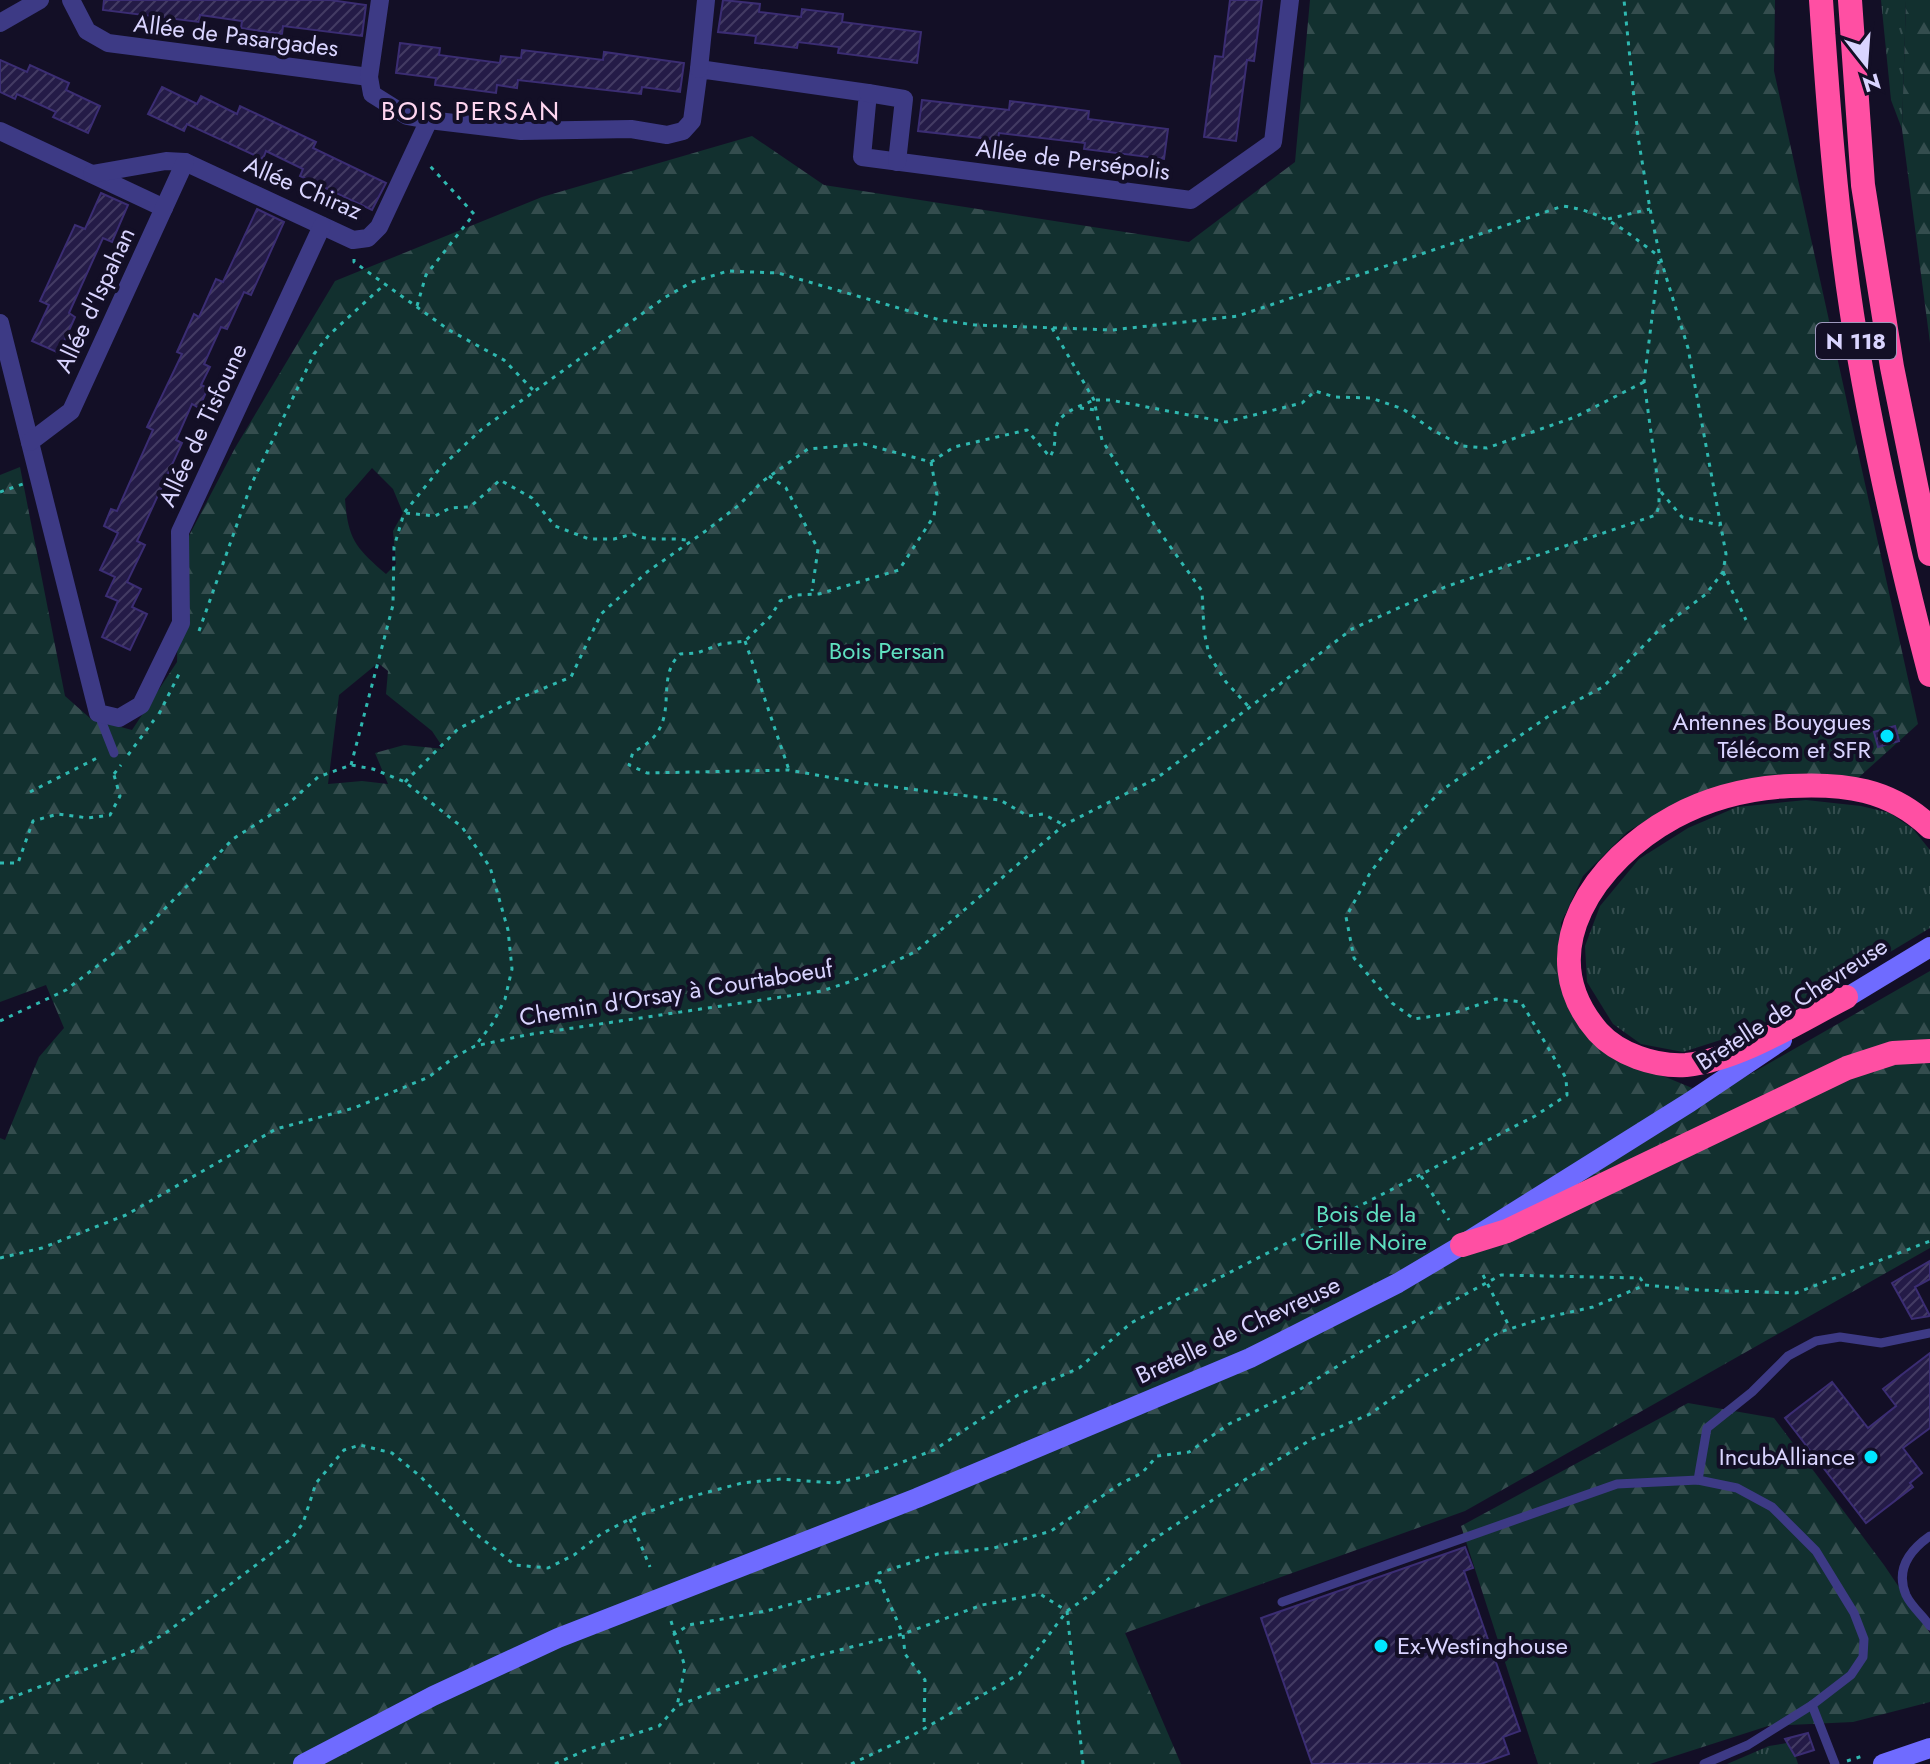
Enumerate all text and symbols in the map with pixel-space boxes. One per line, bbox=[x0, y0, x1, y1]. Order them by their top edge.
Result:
street label: Allée de Pasargades bbox=[132, 6, 340, 65]
north arrow bbox=[1826, 24, 1906, 104]
text: N bbox=[1859, 65, 1885, 101]
district label: BOIS PERSAN bbox=[381, 92, 561, 130]
street label: Allée de Persépolis bbox=[974, 130, 1172, 189]
street label: Allée Chiraz bbox=[239, 147, 368, 228]
street label: Allée d'Ispahan bbox=[46, 221, 144, 378]
road number: N 118 bbox=[1816, 323, 1896, 359]
street label: Allée de Tisfoune bbox=[149, 337, 256, 512]
park label: Bois Persan bbox=[829, 633, 945, 668]
place label: Antennes Bouygues Télécom et SFR bbox=[1672, 704, 1872, 767]
marker: Antennes Bouygues Télécom et SFR bbox=[1878, 727, 1896, 745]
street label: Bretelle de Chevreuse bbox=[1689, 928, 1894, 1079]
street label: Chemin d'Orsay à Courtaboeuf bbox=[517, 950, 836, 1035]
park label: Bois de la Grille Noire bbox=[1305, 1196, 1427, 1259]
street label: Bretelle de Chevreuse bbox=[1130, 1267, 1346, 1392]
place label: IncubAlliance bbox=[1719, 1439, 1855, 1474]
marker: IncubAlliance bbox=[1862, 1448, 1880, 1466]
place label: Ex-Westinghouse bbox=[1397, 1628, 1568, 1663]
marker: Ex-Westinghouse bbox=[1372, 1637, 1390, 1655]

